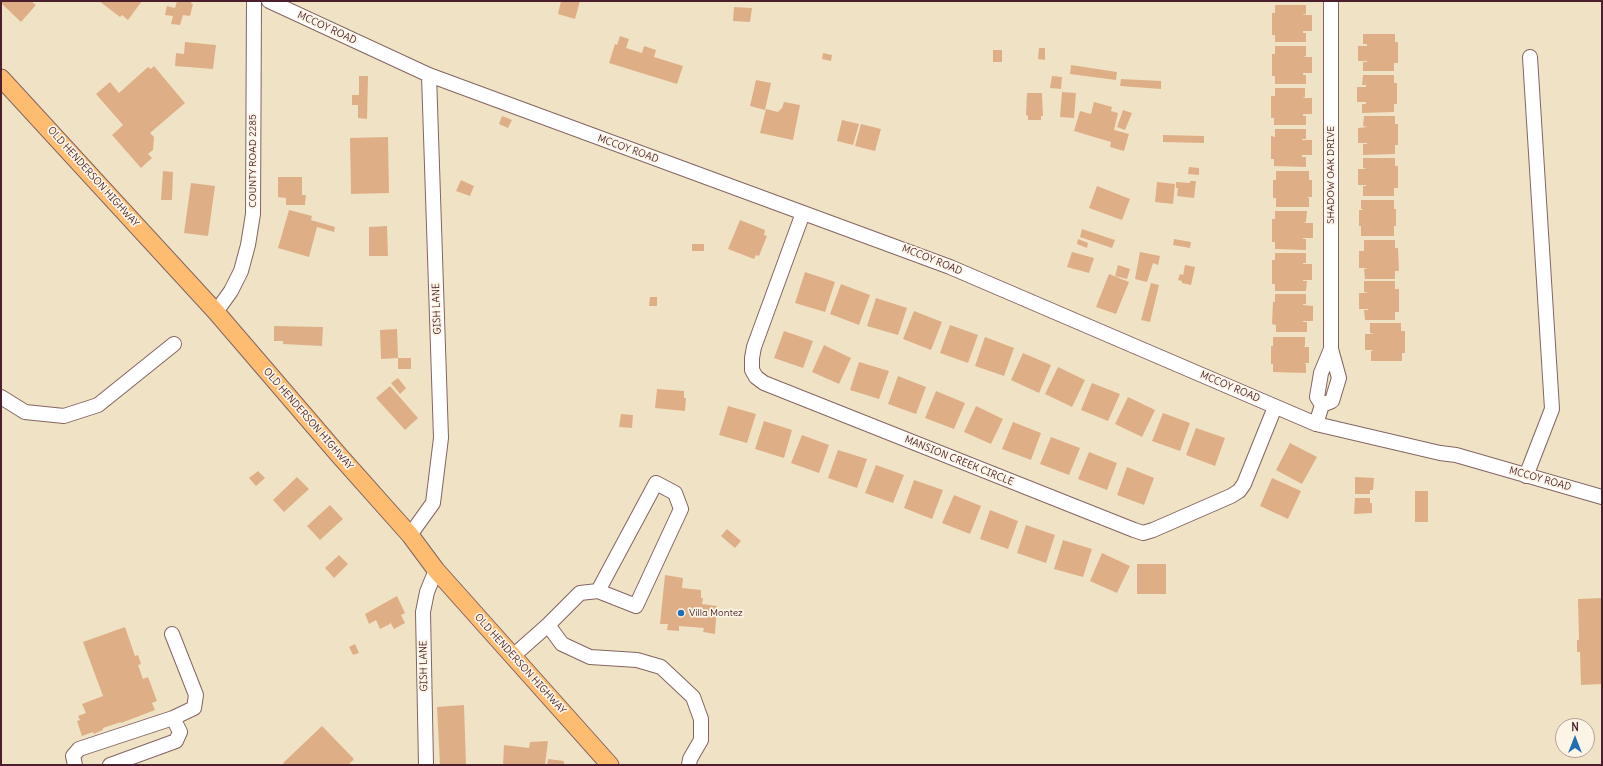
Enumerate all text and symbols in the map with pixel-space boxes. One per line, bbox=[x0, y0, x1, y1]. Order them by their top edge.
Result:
street label: MCCOY ROAD bbox=[295, 9, 359, 47]
street label: COUNTY ROAD 2285 bbox=[247, 114, 259, 208]
street label: OLD HENDERSON HIGHWAY bbox=[45, 124, 141, 230]
street label: SHADOW OAK DRIVE bbox=[1325, 126, 1337, 224]
street label: MCCOY ROAD bbox=[596, 132, 660, 166]
street label: MCCOY ROAD bbox=[900, 242, 964, 278]
street label: GISH LANE bbox=[430, 283, 444, 335]
street label: OLD HENDERSON HIGHWAY bbox=[261, 366, 355, 472]
street label: MCCOY ROAD bbox=[1198, 369, 1262, 405]
street label: MANSION CREEK CIRCLE bbox=[903, 434, 1015, 488]
street label: MCCOY ROAD bbox=[1508, 464, 1572, 494]
place label: Villa Montez bbox=[689, 607, 743, 619]
marker: Villa Montez bbox=[676, 608, 686, 618]
street label: OLD HENDERSON HIGHWAY bbox=[472, 611, 568, 717]
street label: GISH LANE bbox=[418, 640, 430, 692]
north arrow bbox=[1555, 718, 1595, 758]
text: N bbox=[1571, 720, 1579, 734]

